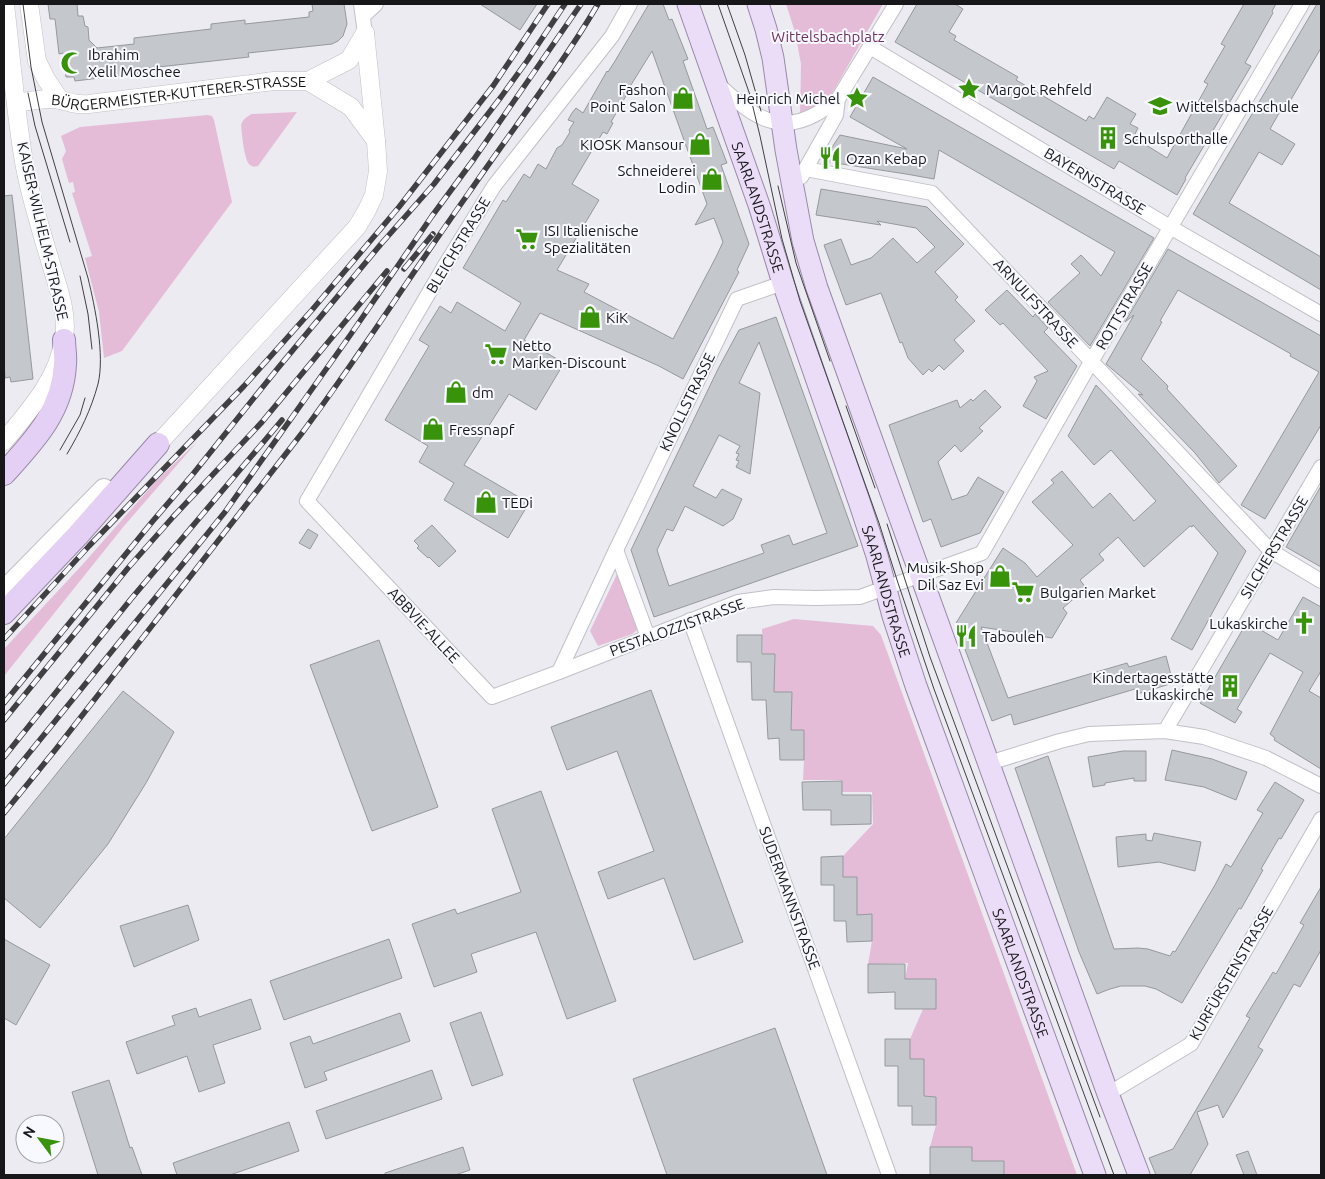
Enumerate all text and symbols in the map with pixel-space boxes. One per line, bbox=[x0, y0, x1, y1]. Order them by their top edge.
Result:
park label: Wittelsbachplatz bbox=[771, 28, 885, 45]
place label: Ibrahim Xelil Moschee bbox=[88, 46, 181, 80]
mosque icon: Ibrahim Xelil Moschee bbox=[59, 50, 85, 76]
street label: BÜRGERMEISTER-KUTTERER-STRASSE bbox=[51, 73, 306, 113]
place icon: Margot Rehfeld bbox=[956, 76, 982, 102]
place label: Fashon Point Salon bbox=[590, 81, 666, 115]
place label: Margot Rehfeld bbox=[986, 81, 1092, 98]
shop icon: Fashon Point Salon bbox=[670, 85, 696, 111]
place icon: Heinrich Michel bbox=[844, 85, 870, 111]
place label: Heinrich Michel bbox=[736, 90, 840, 107]
school or university icon: Wittelsbachschule bbox=[1147, 93, 1173, 119]
place label: Wittelsbachschule bbox=[1176, 98, 1299, 115]
building icon: Schulsporthalle bbox=[1095, 125, 1121, 151]
place label: Schulsporthalle bbox=[1124, 130, 1228, 147]
shop icon: KIOSK Mansour bbox=[687, 131, 713, 157]
place label: KIOSK Mansour bbox=[580, 136, 684, 153]
street label: KAISER-WILHELM-STRASSE bbox=[14, 140, 72, 322]
street label: SAARLANDSTRASSE bbox=[729, 140, 788, 275]
street label: BAYERNSTRASSE bbox=[1041, 144, 1149, 218]
restaurant icon: Ozan Kebap bbox=[817, 145, 843, 171]
place label: Ozan Kebap bbox=[846, 150, 927, 167]
place label: Schneiderei Lodin bbox=[617, 162, 696, 196]
shop icon: Schneiderei Lodin bbox=[699, 166, 725, 192]
street label: BLEICHSTRASSE bbox=[423, 194, 493, 296]
place label: ISI Italienische Spezialitäten bbox=[544, 222, 639, 256]
supermarket icon: ISI Italienische Spezialitäten bbox=[514, 226, 540, 252]
street label: ARNULFSTRASSE bbox=[990, 255, 1082, 351]
street label: ROTTSTRASSE bbox=[1092, 259, 1156, 353]
shop icon: KiK bbox=[577, 304, 603, 330]
place label: KiK bbox=[606, 309, 628, 326]
place label: Netto Marken-Discount bbox=[512, 337, 627, 371]
supermarket icon: Netto Marken-Discount bbox=[483, 341, 509, 367]
street label: KNOLLSTRASSE bbox=[656, 350, 718, 454]
shop icon: dm bbox=[443, 379, 469, 405]
place label: dm bbox=[472, 384, 494, 401]
shop icon: Fressnapf bbox=[420, 416, 446, 442]
place label: Fressnapf bbox=[449, 421, 515, 438]
shop icon: TEDi bbox=[473, 489, 499, 515]
street label: SILCHERSTRASSE bbox=[1237, 493, 1311, 601]
place label: TEDi bbox=[502, 494, 533, 511]
street label: SAARLANDSTRASSE bbox=[859, 523, 914, 659]
place label: Musik-Shop Dil Saz Evi bbox=[907, 559, 984, 593]
shop icon: Musik-Shop Dil Saz Evi bbox=[987, 563, 1013, 589]
supermarket icon: Bulgarien Market bbox=[1010, 579, 1036, 605]
street label: ABBVIE-ALLEE bbox=[385, 584, 463, 666]
place label: Bulgarien Market bbox=[1040, 584, 1156, 601]
street label: PESTALOZZISTRASSE bbox=[607, 595, 747, 659]
church icon: Lukaskirche bbox=[1291, 610, 1317, 636]
place label: Lukaskirche bbox=[1209, 615, 1288, 632]
restaurant icon: Tabouleh bbox=[953, 623, 979, 649]
place label: Tabouleh bbox=[982, 628, 1044, 645]
place label: Kindertagesstätte Lukaskirche bbox=[1092, 669, 1214, 703]
building icon: Kindertagesstätte Lukaskirche bbox=[1217, 673, 1243, 699]
street label: SUDERMANNSTRASSE bbox=[756, 824, 824, 972]
street label: KURFÜRSTENSTRASSE bbox=[1186, 903, 1276, 1043]
street label: SAARLANDSTRASSE bbox=[990, 906, 1053, 1040]
north arrow bbox=[15, 1114, 65, 1164]
text: N bbox=[19, 1123, 39, 1141]

